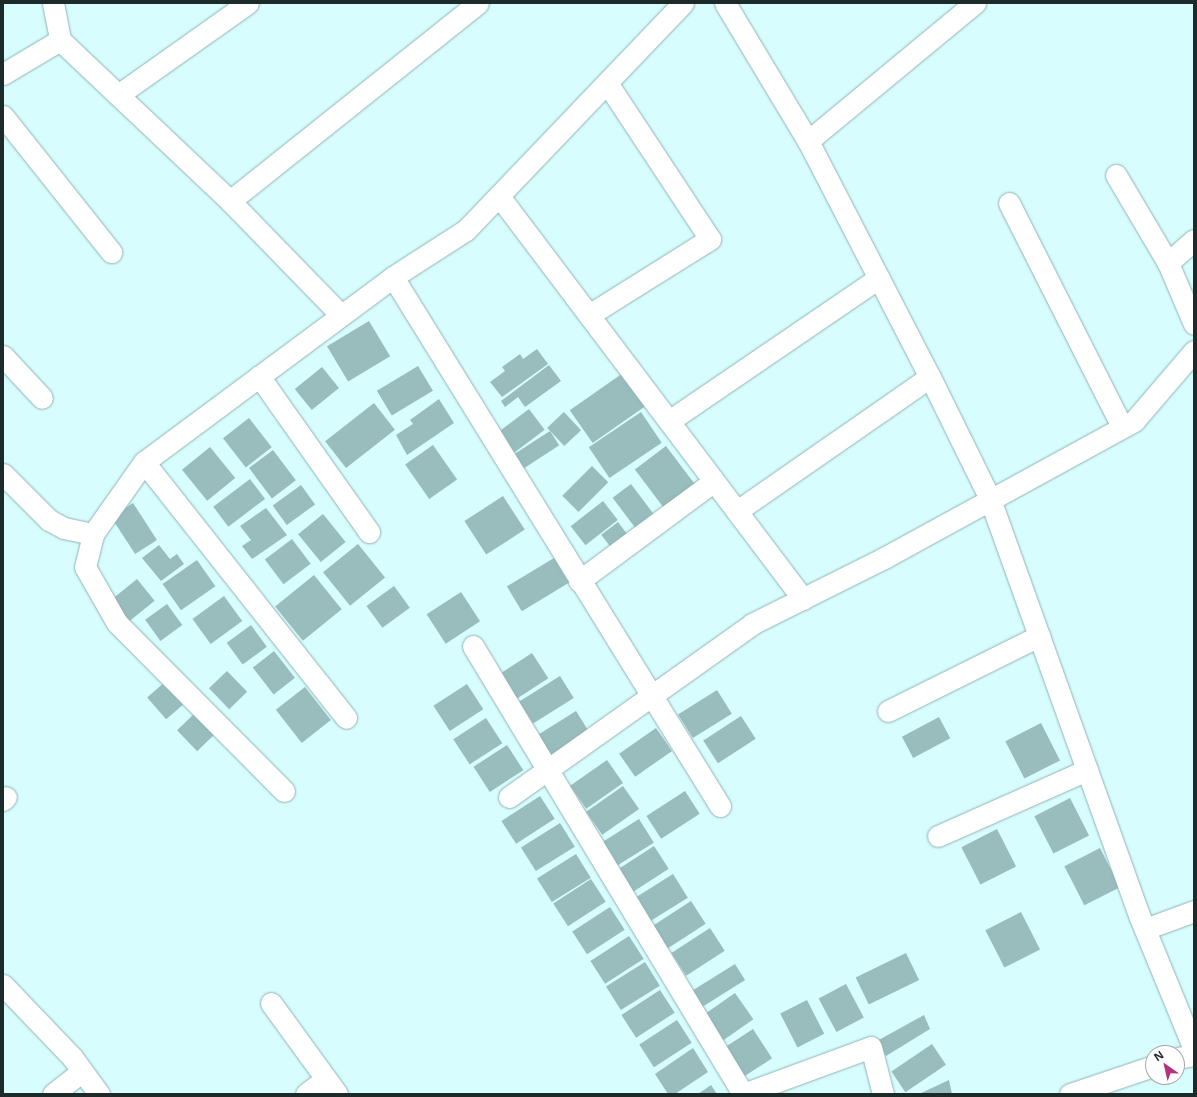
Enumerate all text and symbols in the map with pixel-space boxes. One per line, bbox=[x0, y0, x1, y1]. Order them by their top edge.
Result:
north arrow bbox=[1145, 1045, 1185, 1085]
text: N bbox=[1151, 1047, 1166, 1064]

